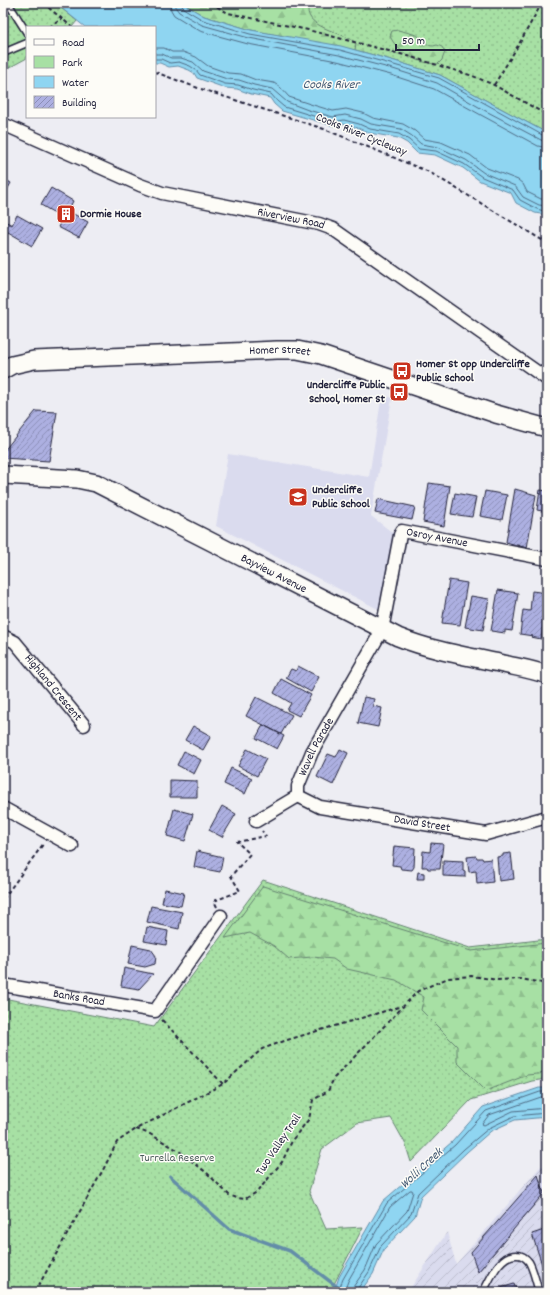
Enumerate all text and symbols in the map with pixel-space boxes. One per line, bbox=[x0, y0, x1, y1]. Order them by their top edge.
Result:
legend bbox=[26, 26, 156, 118]
scale bar bbox=[396, 26, 479, 52]
text: 50 m bbox=[402, 33, 425, 50]
text: Road bbox=[62, 35, 84, 52]
text: Park bbox=[62, 55, 83, 72]
text: Water bbox=[62, 75, 89, 92]
water label: Cooks River bbox=[303, 76, 361, 95]
text: Building bbox=[62, 95, 97, 112]
street label: Cooks River Cycleway bbox=[313, 109, 410, 161]
building icon: Dormie House bbox=[55, 203, 77, 225]
street label: Riverview Road bbox=[256, 204, 327, 234]
place label: Dormie House bbox=[80, 206, 142, 223]
street label: Homer Street bbox=[249, 341, 313, 361]
place label: Homer St opp Undercliffe Public School bbox=[416, 356, 531, 387]
bus stop icon: Homer St opp Undercliffe Public School bbox=[391, 360, 413, 382]
place label: Undercliffe Public School, Homer St bbox=[307, 377, 386, 408]
bus stop icon: Undercliffe Public School, Homer St bbox=[388, 381, 410, 403]
place label: Undercliffe Public School bbox=[312, 482, 370, 513]
school or university icon: Undercliffe Public School bbox=[287, 486, 309, 508]
street label: Osroy Avenue bbox=[405, 523, 469, 552]
street label: Bayview Avenue bbox=[238, 550, 310, 598]
street label: Highland Crescent bbox=[20, 651, 86, 725]
street label: Wavell Parade bbox=[294, 715, 338, 779]
street label: David Street bbox=[393, 811, 452, 837]
street label: Banks Road bbox=[52, 985, 106, 1011]
street label: Two Valley Trail bbox=[252, 1111, 306, 1179]
water label: Wolli Creek bbox=[396, 1143, 449, 1194]
park label: Turrella Reserve bbox=[140, 1150, 214, 1167]

